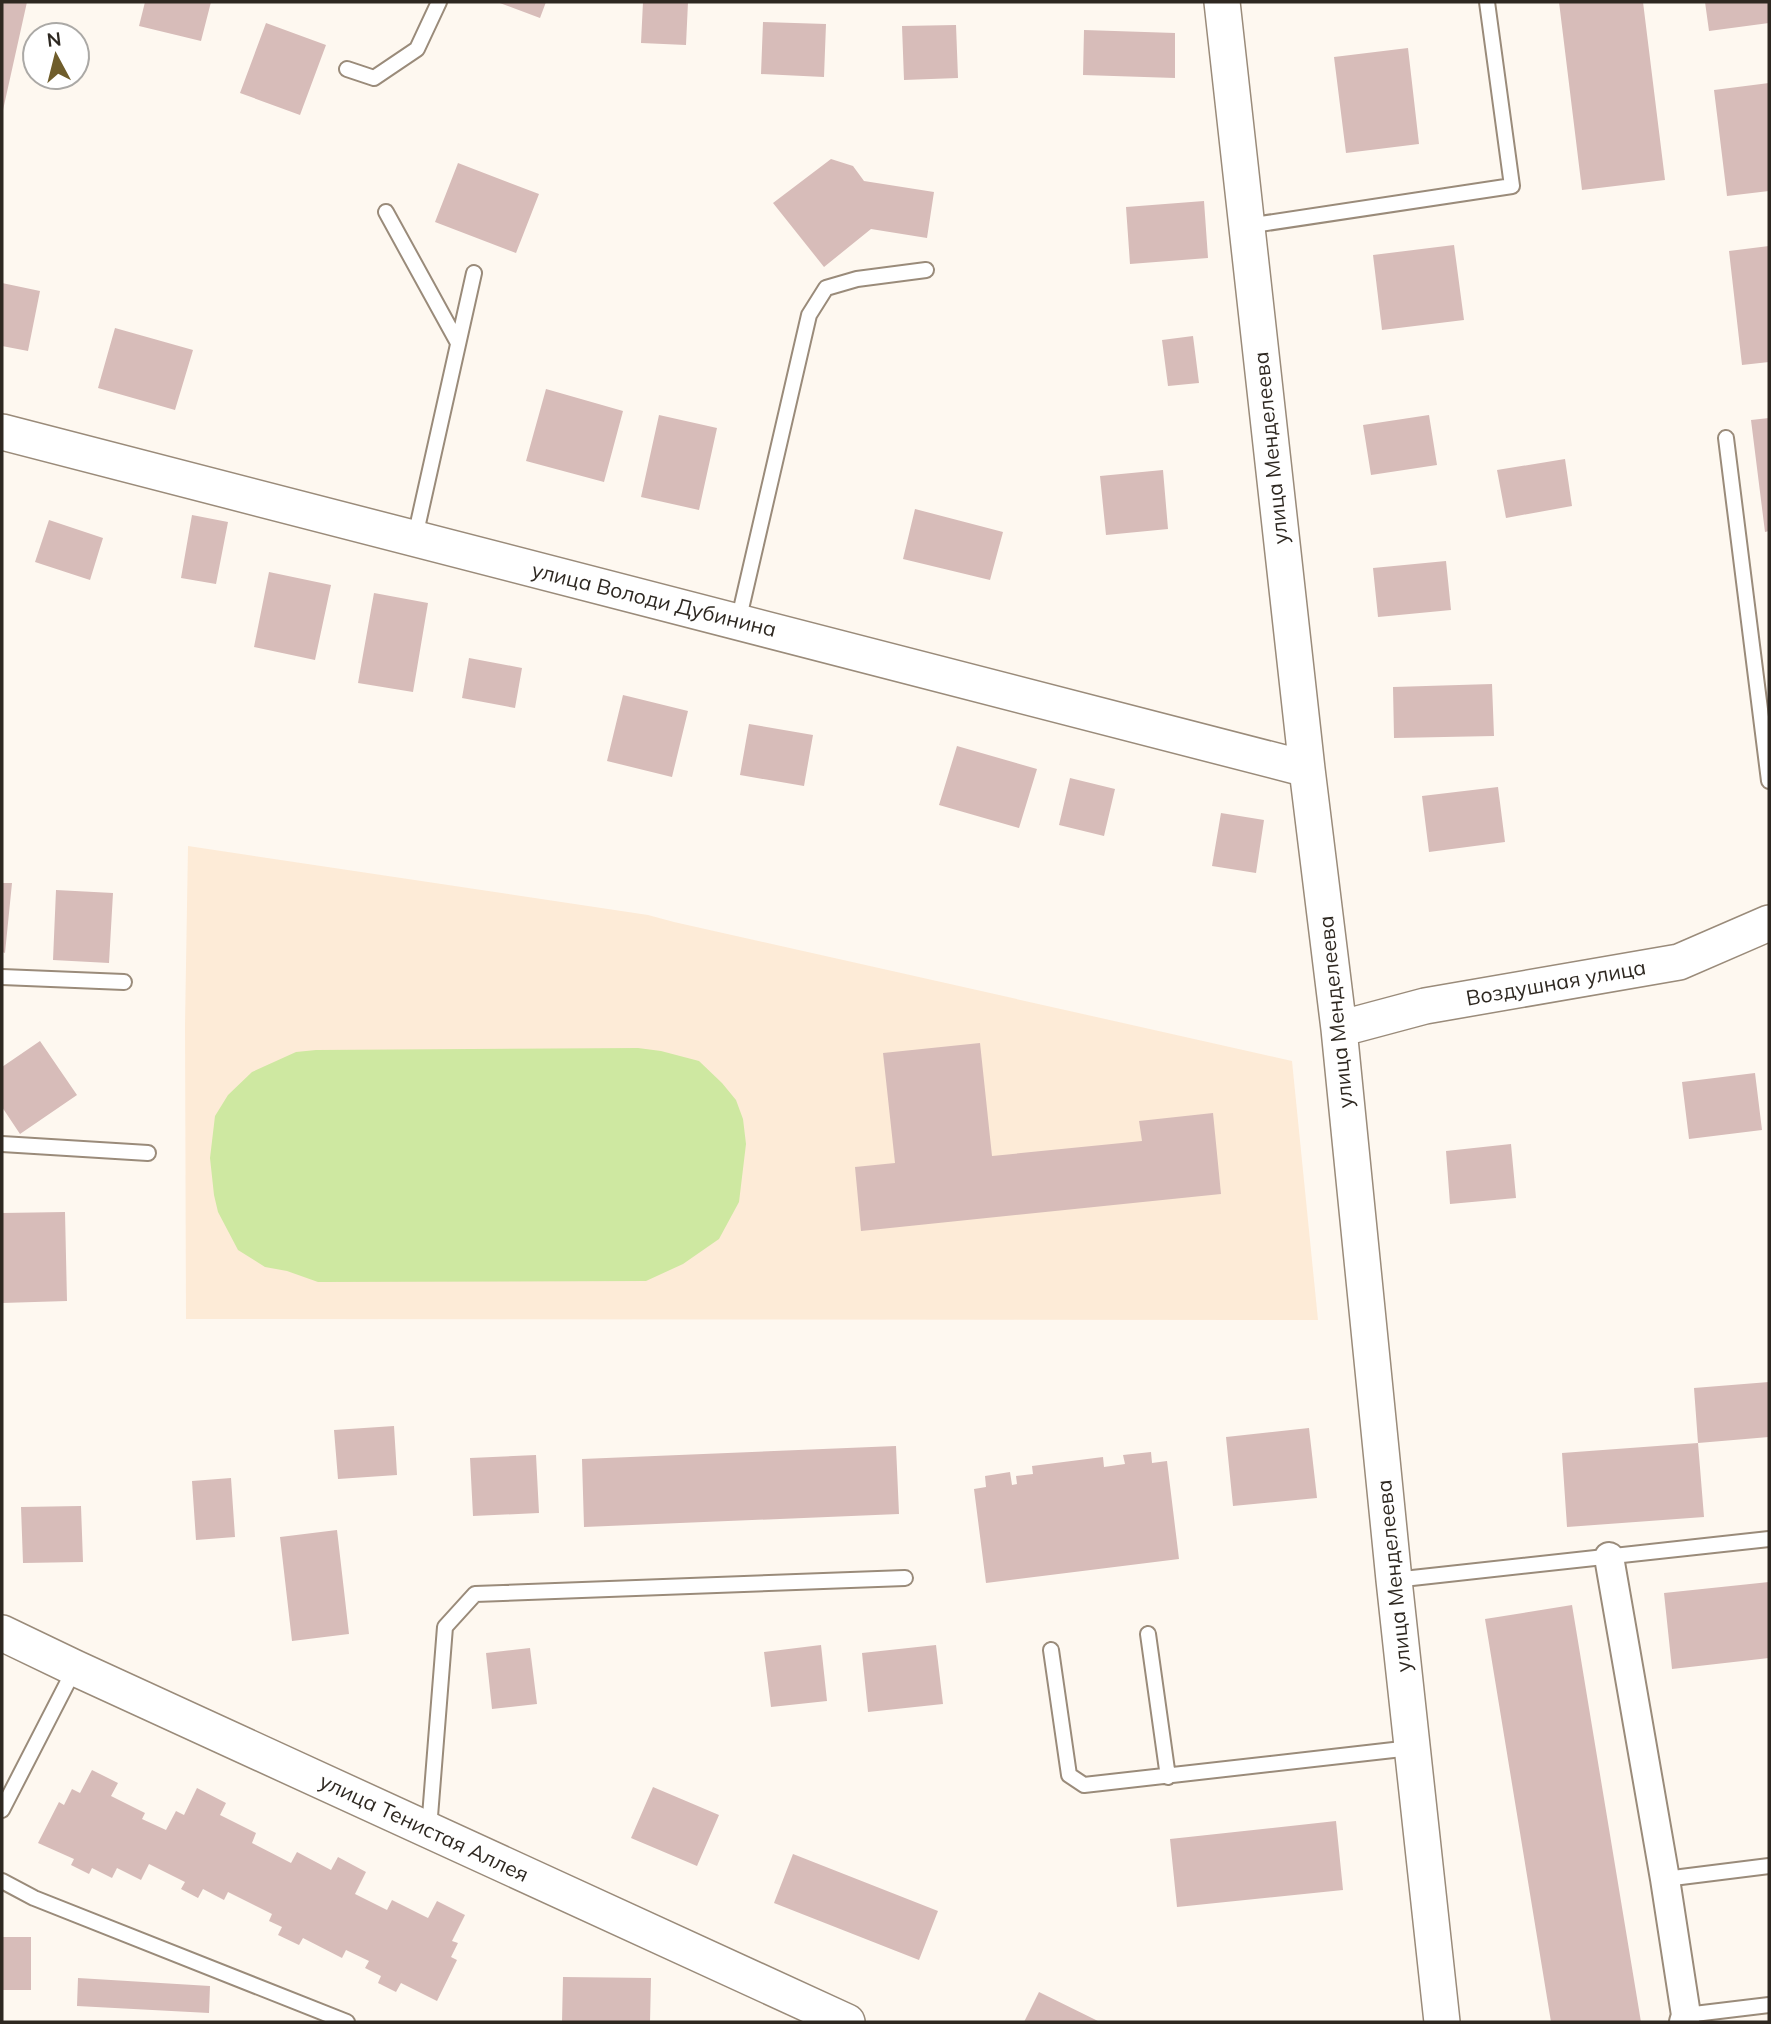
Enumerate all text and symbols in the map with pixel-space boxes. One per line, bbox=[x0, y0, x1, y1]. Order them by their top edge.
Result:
north arrow bbox=[21, 21, 91, 91]
text: N bbox=[45, 26, 63, 52]
street label: улица Менделеева bbox=[1247, 351, 1293, 546]
street label: улица Володи Дубинина bbox=[529, 556, 779, 642]
street label: улица Менделеева bbox=[1312, 915, 1358, 1110]
street label: Воздушная улица bbox=[1464, 953, 1648, 1011]
street label: улица Менделеева bbox=[1370, 1479, 1416, 1674]
street label: улица Тенистая Аллея bbox=[316, 1767, 533, 1887]

